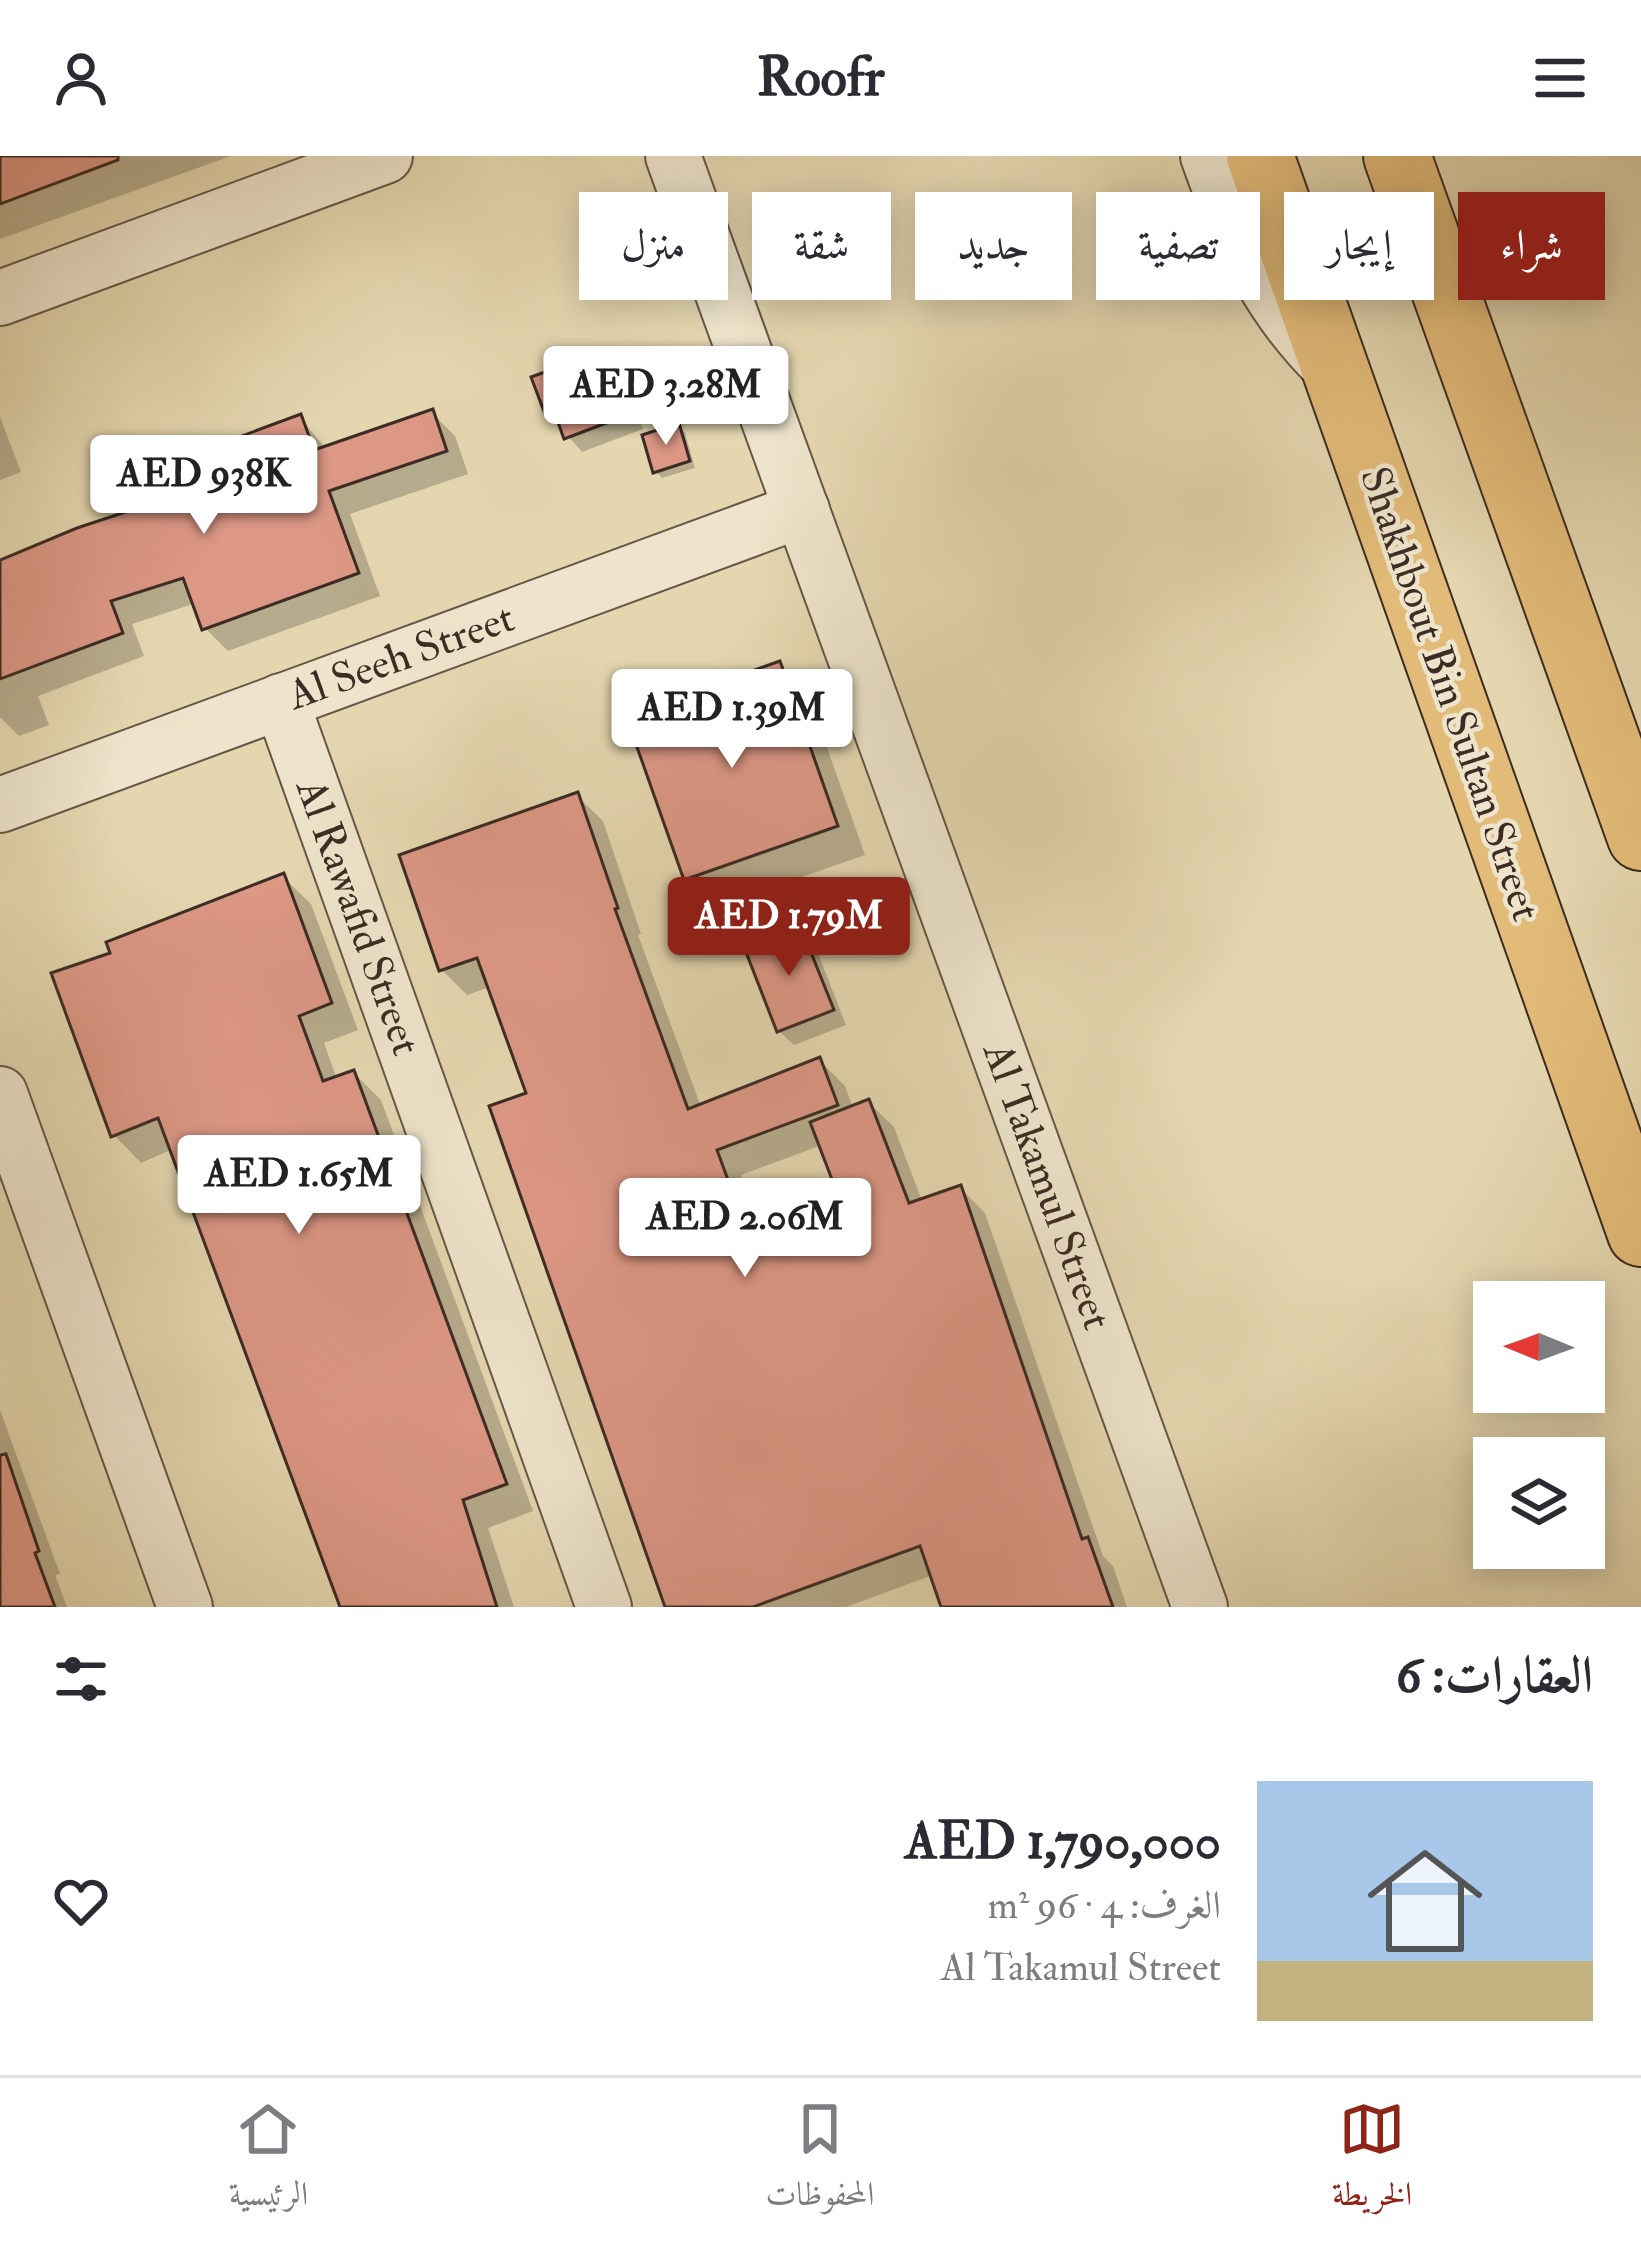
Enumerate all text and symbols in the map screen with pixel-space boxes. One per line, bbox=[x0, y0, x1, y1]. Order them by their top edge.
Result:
text: Roofr bbox=[757, 44, 884, 112]
icon: person bbox=[48, 45, 114, 111]
icon: menu bbox=[1527, 45, 1593, 111]
chip: منزل bbox=[579, 192, 728, 300]
chip: شقة bbox=[752, 192, 891, 300]
chip: جديد bbox=[915, 192, 1072, 300]
chip: تصفية bbox=[1096, 192, 1260, 300]
chip: إيجار bbox=[1284, 192, 1434, 300]
chip: شراء bbox=[1458, 192, 1605, 300]
pin: AED 3.28M bbox=[529, 346, 803, 448]
text: AED 3.28M bbox=[570, 360, 762, 409]
pin: AED 938K bbox=[80, 435, 328, 537]
text: AED 938K bbox=[117, 449, 291, 498]
street label: Shakhbout Bin Sultan Street bbox=[1348, 460, 1552, 928]
street label: Al Seeh Street bbox=[280, 592, 521, 722]
pin: AED 1.39M bbox=[595, 669, 869, 771]
text: AED 1.39M bbox=[638, 683, 826, 732]
street label: Al Rawafid Street bbox=[284, 771, 432, 1062]
pin: AED 1.79M bbox=[652, 877, 926, 979]
text: AED 1.79M bbox=[695, 891, 883, 940]
street label: Al Takamul Street bbox=[971, 1034, 1123, 1337]
pin: AED 1.65M bbox=[162, 1135, 436, 1237]
text: AED 1.65M bbox=[205, 1149, 393, 1198]
pin: AED 2.06M bbox=[608, 1178, 882, 1280]
text: AED 2.06M bbox=[646, 1192, 844, 1241]
north arrow bbox=[1473, 1281, 1605, 1413]
map controls bbox=[1473, 1281, 1605, 1569]
button: layers bbox=[1473, 1437, 1605, 1569]
text: العقارات: 6 bbox=[1396, 1644, 1593, 1708]
icon: filters bbox=[48, 1646, 114, 1712]
text: AED 1,790,000 bbox=[905, 1810, 1221, 1874]
icon: home bbox=[1353, 1829, 1497, 1973]
icon: heart bbox=[48, 1868, 114, 1934]
text: الغرف: 4 · 96 m² bbox=[988, 1881, 1221, 1930]
text: Al Takamul Street bbox=[941, 1943, 1221, 1992]
tab: الرئيسية bbox=[229, 2096, 308, 2226]
tab: المحفوظات bbox=[766, 2096, 874, 2226]
tab: الخريطة bbox=[1332, 2096, 1412, 2226]

